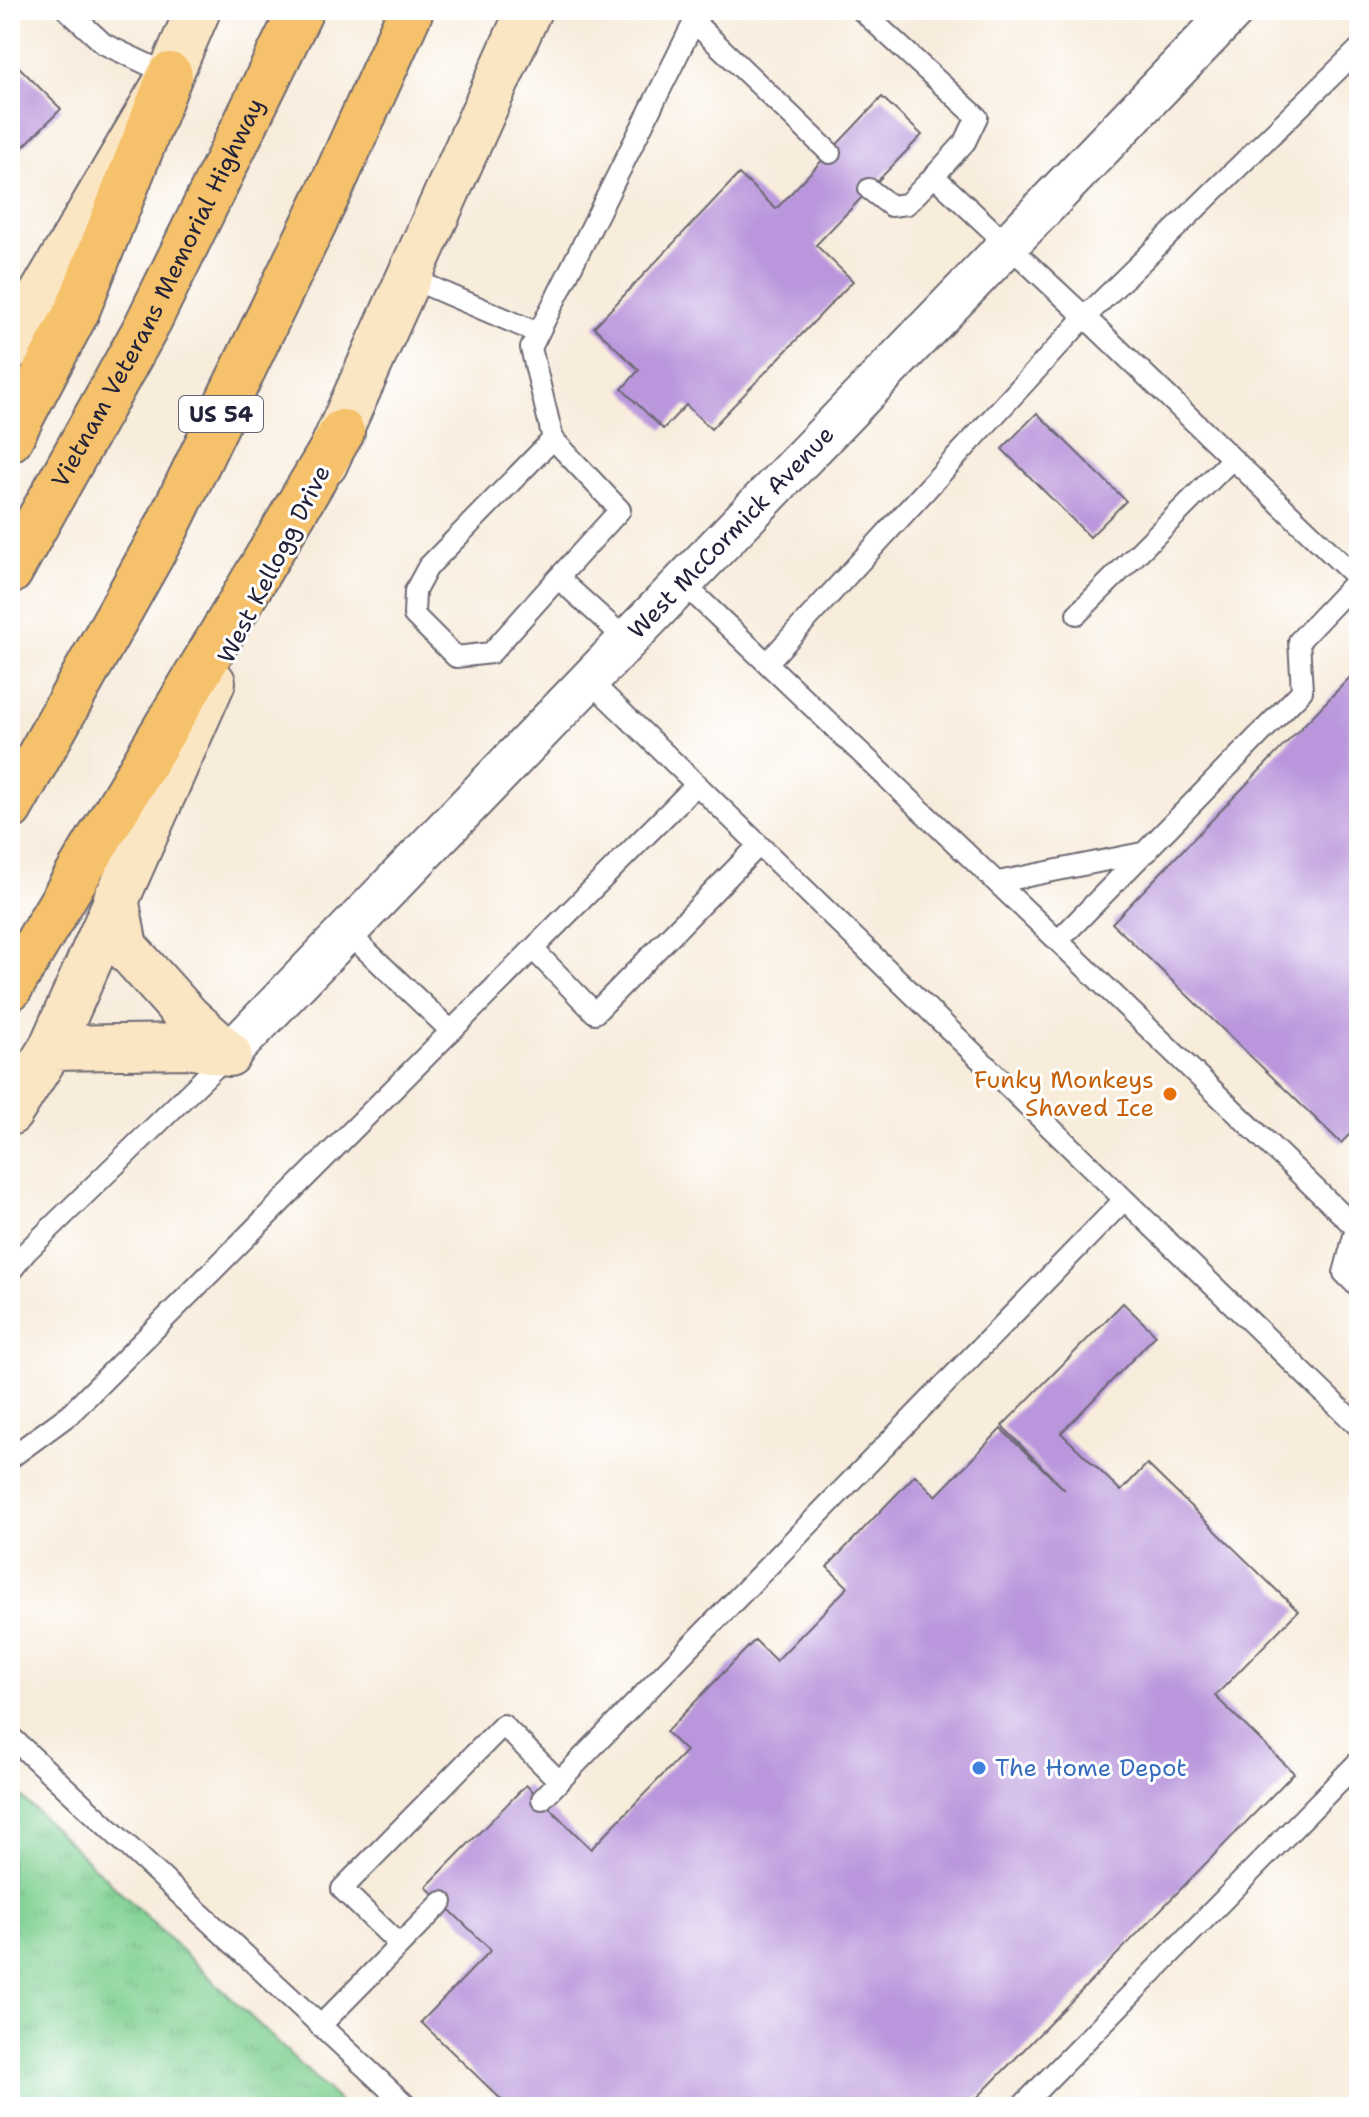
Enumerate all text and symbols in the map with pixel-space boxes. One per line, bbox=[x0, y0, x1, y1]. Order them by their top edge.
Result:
street label: Vietnam Veterans Memorial Highway bbox=[44, 93, 271, 493]
road number: US 54 bbox=[179, 396, 263, 432]
street label: West McCormick Avenue bbox=[621, 419, 841, 646]
street label: West Kellogg Drive bbox=[210, 459, 338, 669]
place label: Funky Monkeys Shaved Ice bbox=[974, 1064, 1154, 1124]
marker: Funky Monkeys Shaved Ice bbox=[1161, 1085, 1179, 1103]
place label: The Home Depot bbox=[995, 1752, 1187, 1784]
marker: The Home Depot bbox=[970, 1759, 988, 1777]

